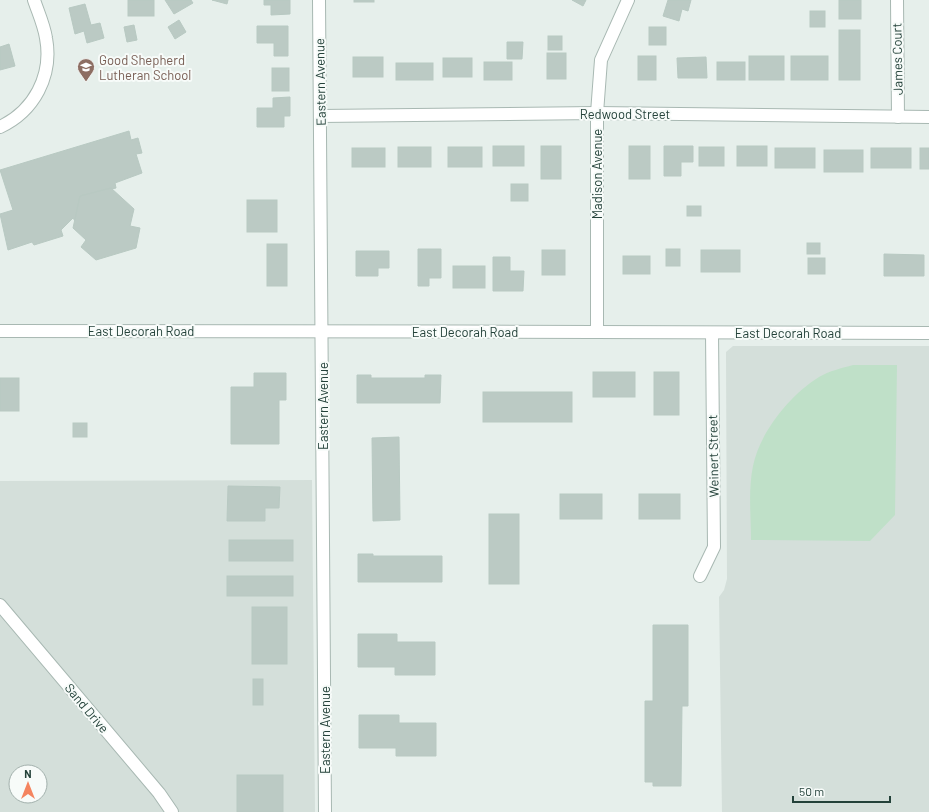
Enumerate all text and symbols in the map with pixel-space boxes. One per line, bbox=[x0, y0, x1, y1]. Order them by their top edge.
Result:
street label: James Court bbox=[888, 23, 906, 95]
street label: Eastern Avenue bbox=[311, 38, 329, 126]
place label: Good Shepherd Lutheran School bbox=[99, 52, 191, 83]
school or university icon: Good Shepherd Lutheran School bbox=[76, 57, 96, 82]
street label: Redwood Street bbox=[580, 106, 670, 122]
street label: Madison Avenue bbox=[589, 129, 605, 219]
street label: East Decorah Road bbox=[88, 323, 194, 339]
street label: East Decorah Road bbox=[412, 324, 518, 340]
street label: East Decorah Road bbox=[735, 325, 841, 341]
street label: Eastern Avenue bbox=[315, 362, 331, 450]
street label: Weinert Street bbox=[704, 415, 722, 497]
street label: Sand Drive bbox=[62, 680, 112, 736]
street label: Eastern Avenue bbox=[317, 686, 333, 774]
north arrow bbox=[8, 764, 48, 804]
text: N bbox=[24, 767, 32, 780]
scale bar bbox=[793, 778, 890, 804]
text: 50 m bbox=[799, 784, 824, 798]

